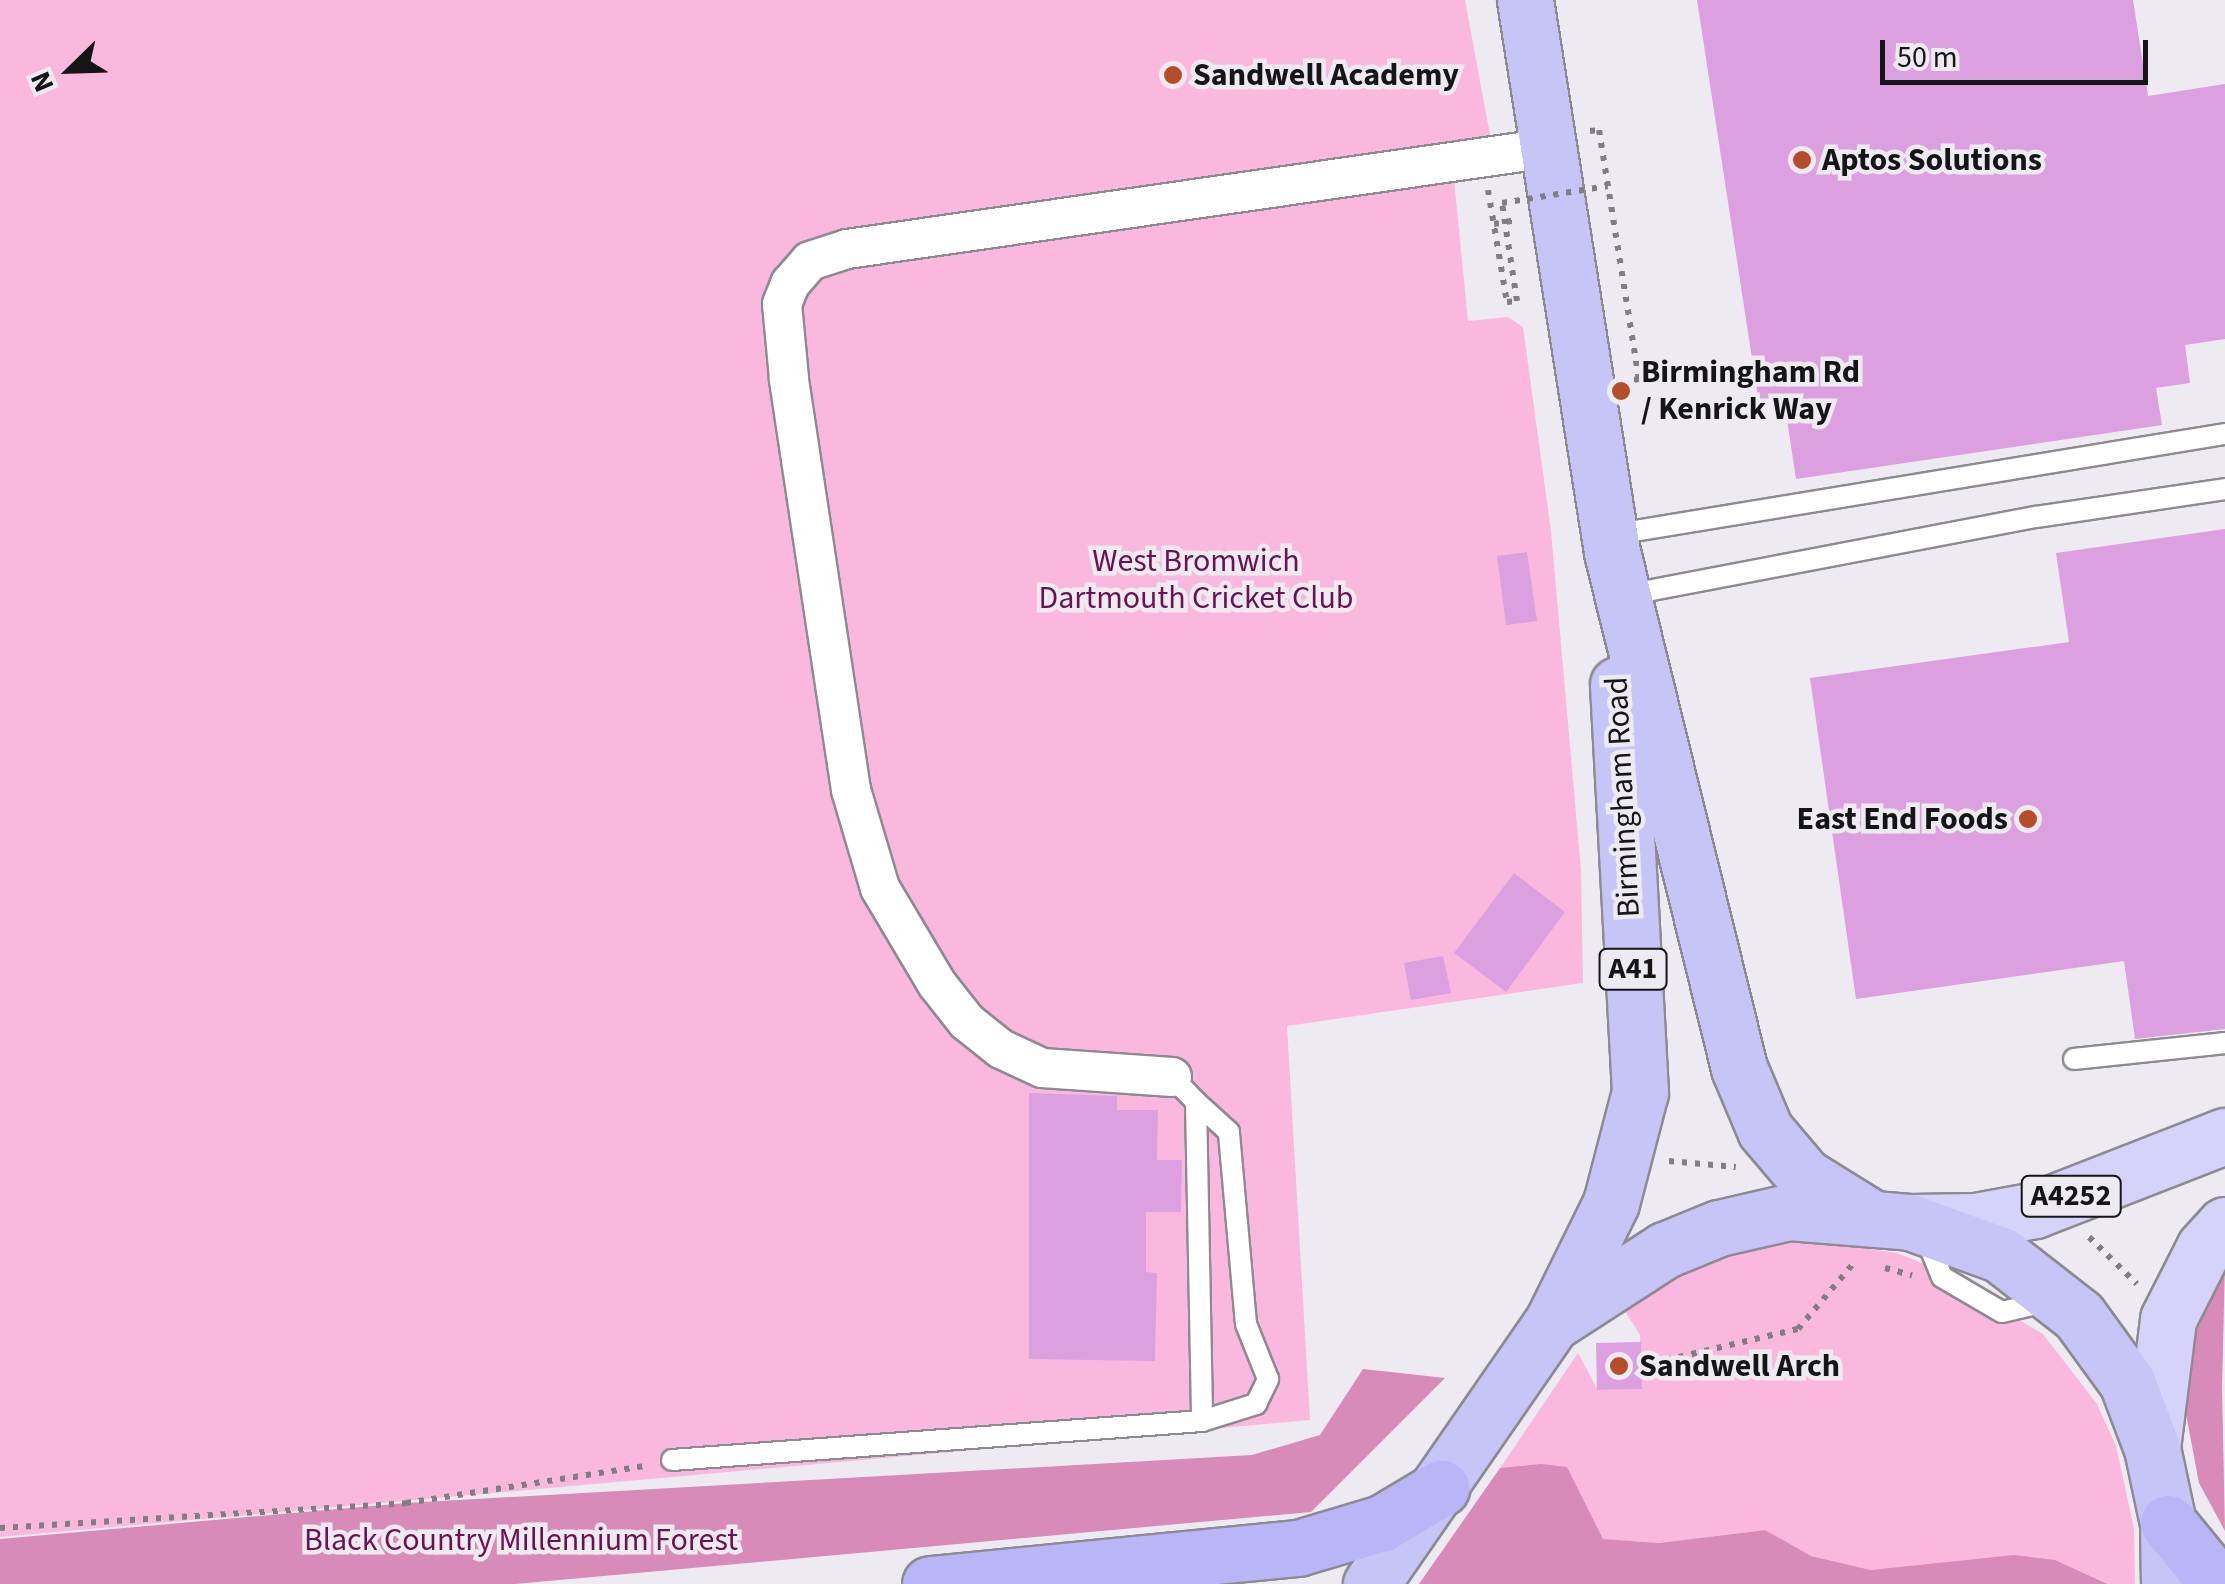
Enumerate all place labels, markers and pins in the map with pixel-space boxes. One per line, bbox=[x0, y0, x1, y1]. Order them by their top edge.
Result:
place label: Sandwell Academy bbox=[1193, 56, 1459, 94]
marker: Sandwell Academy bbox=[1162, 64, 1184, 86]
place label: Aptos Solutions bbox=[1822, 141, 2042, 179]
marker: Aptos Solutions bbox=[1791, 149, 1813, 171]
place label: Birmingham Rd / Kenrick Way bbox=[1641, 354, 1860, 429]
marker: Birmingham Rd / Kenrick Way bbox=[1610, 380, 1632, 402]
place label: East End Foods bbox=[1797, 800, 2008, 838]
marker: East End Foods bbox=[2017, 808, 2039, 830]
place label: Sandwell Arch bbox=[1639, 1347, 1840, 1385]
marker: Sandwell Arch bbox=[1608, 1355, 1630, 1377]

